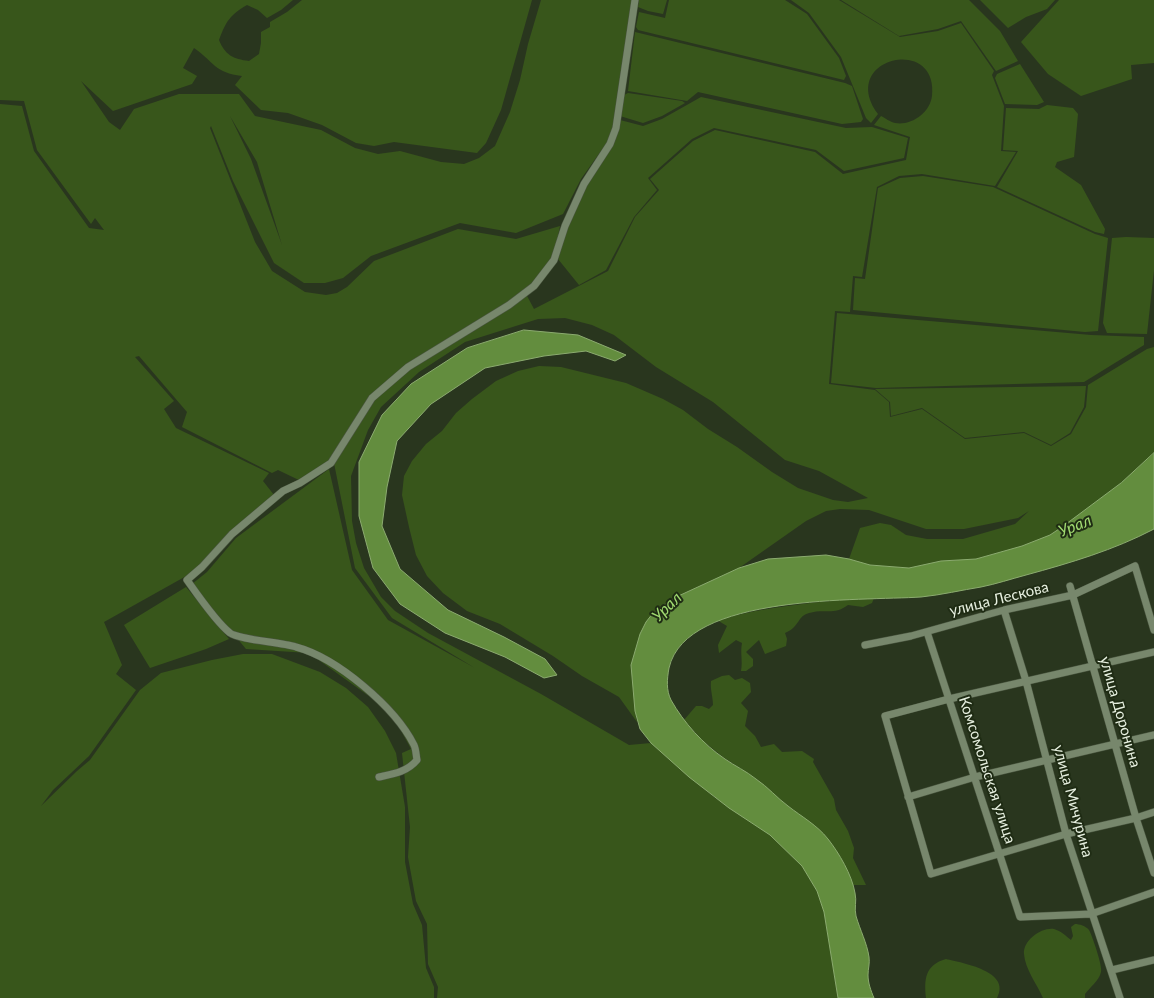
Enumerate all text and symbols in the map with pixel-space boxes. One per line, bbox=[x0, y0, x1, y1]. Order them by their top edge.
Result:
water label: Урал bbox=[1056, 511, 1094, 541]
street label: улица Лескова bbox=[948, 578, 1050, 620]
water label: Урал bbox=[648, 588, 686, 626]
street label: улица Доронина bbox=[1096, 654, 1144, 770]
street label: Комсомольская улица bbox=[955, 694, 1019, 846]
street label: улица Мичурина bbox=[1049, 743, 1097, 859]

